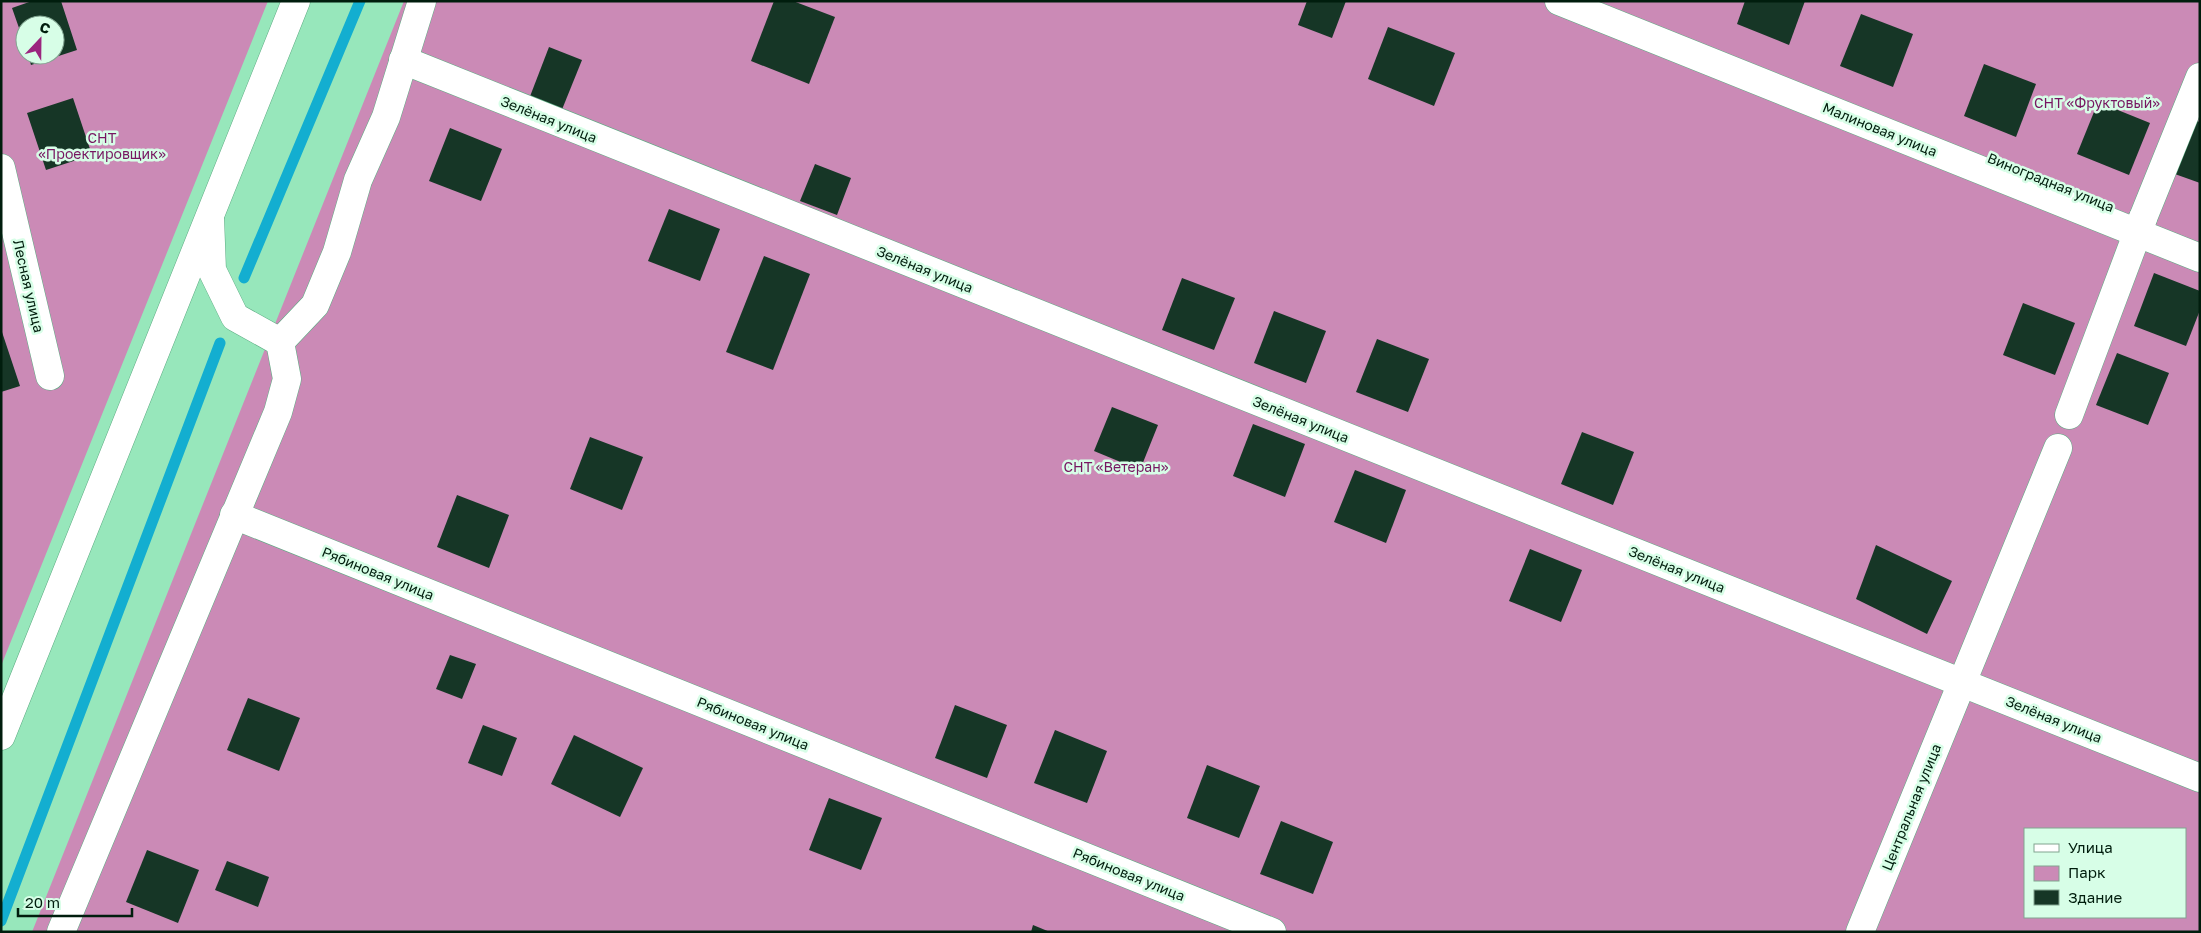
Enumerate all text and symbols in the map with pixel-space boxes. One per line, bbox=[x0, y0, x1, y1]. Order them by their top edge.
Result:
north arrow bbox=[15, 15, 65, 65]
text: С bbox=[37, 18, 53, 37]
street label: Зелёная улица bbox=[498, 92, 600, 146]
park label: СНТ «Фруктовый» bbox=[2034, 94, 2160, 111]
street label: Малиновая улица bbox=[1820, 98, 1940, 160]
park label: СНТ «Проектировщик» bbox=[38, 129, 166, 162]
street label: Виноградная улица bbox=[1985, 149, 2117, 215]
street label: Лесная улица bbox=[10, 238, 48, 334]
street label: Зелёная улица bbox=[874, 242, 976, 296]
street label: Зелёная улица bbox=[1250, 392, 1352, 446]
park label: СНТ «Ветеран» bbox=[1064, 458, 1169, 475]
street label: Зелёная улица bbox=[1626, 542, 1728, 596]
street label: Рябиновая улица bbox=[320, 543, 436, 603]
street label: Зелёная улица bbox=[2003, 692, 2105, 746]
street label: Рябиновая улица bbox=[695, 693, 811, 753]
street label: Центральная улица bbox=[1878, 741, 1944, 873]
legend bbox=[2024, 828, 2186, 918]
text: Улица bbox=[2068, 838, 2113, 856]
street label: Рябиновая улица bbox=[1071, 844, 1187, 904]
text: Парк bbox=[2068, 863, 2106, 881]
scale bar bbox=[18, 886, 131, 918]
text: Здание bbox=[2068, 888, 2122, 906]
text: 20 m bbox=[25, 893, 60, 911]

